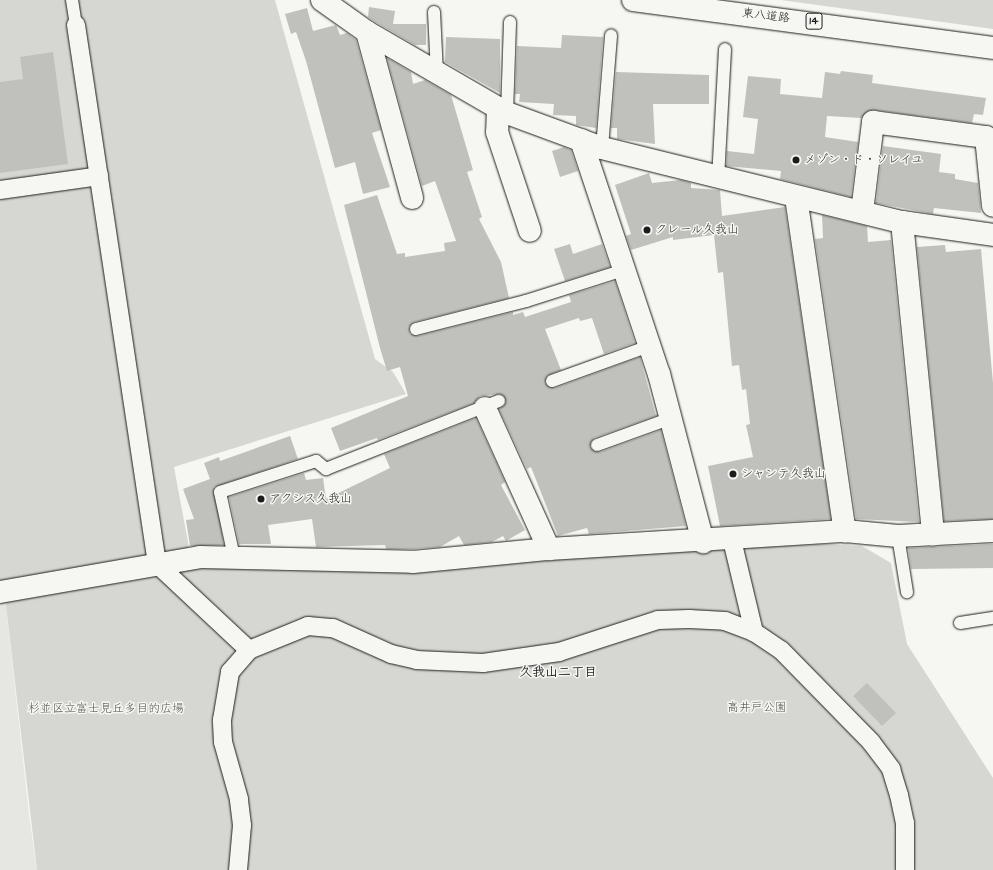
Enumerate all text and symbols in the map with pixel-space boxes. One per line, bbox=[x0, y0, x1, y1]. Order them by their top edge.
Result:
street label: 東八道路 bbox=[741, 6, 791, 26]
road number: 14 bbox=[805, 12, 823, 30]
place label: メゾン・ド・ソレイユ bbox=[804, 153, 924, 167]
marker: メゾン・ド・ソレイユ bbox=[791, 155, 801, 165]
place label: クレール久我山 bbox=[655, 223, 739, 237]
marker: クレール久我山 bbox=[642, 225, 652, 235]
place label: シャンテ久我山 bbox=[741, 467, 825, 481]
marker: シャンテ久我山 bbox=[728, 469, 738, 479]
place label: アクシス久我山 bbox=[269, 492, 353, 506]
marker: アクシス久我山 bbox=[256, 494, 266, 504]
district label: 久我山二丁目 bbox=[519, 664, 597, 680]
park label: 高井戸公園 bbox=[727, 701, 787, 715]
park label: 杉並区立富士見丘多目的広場 bbox=[28, 702, 184, 716]

